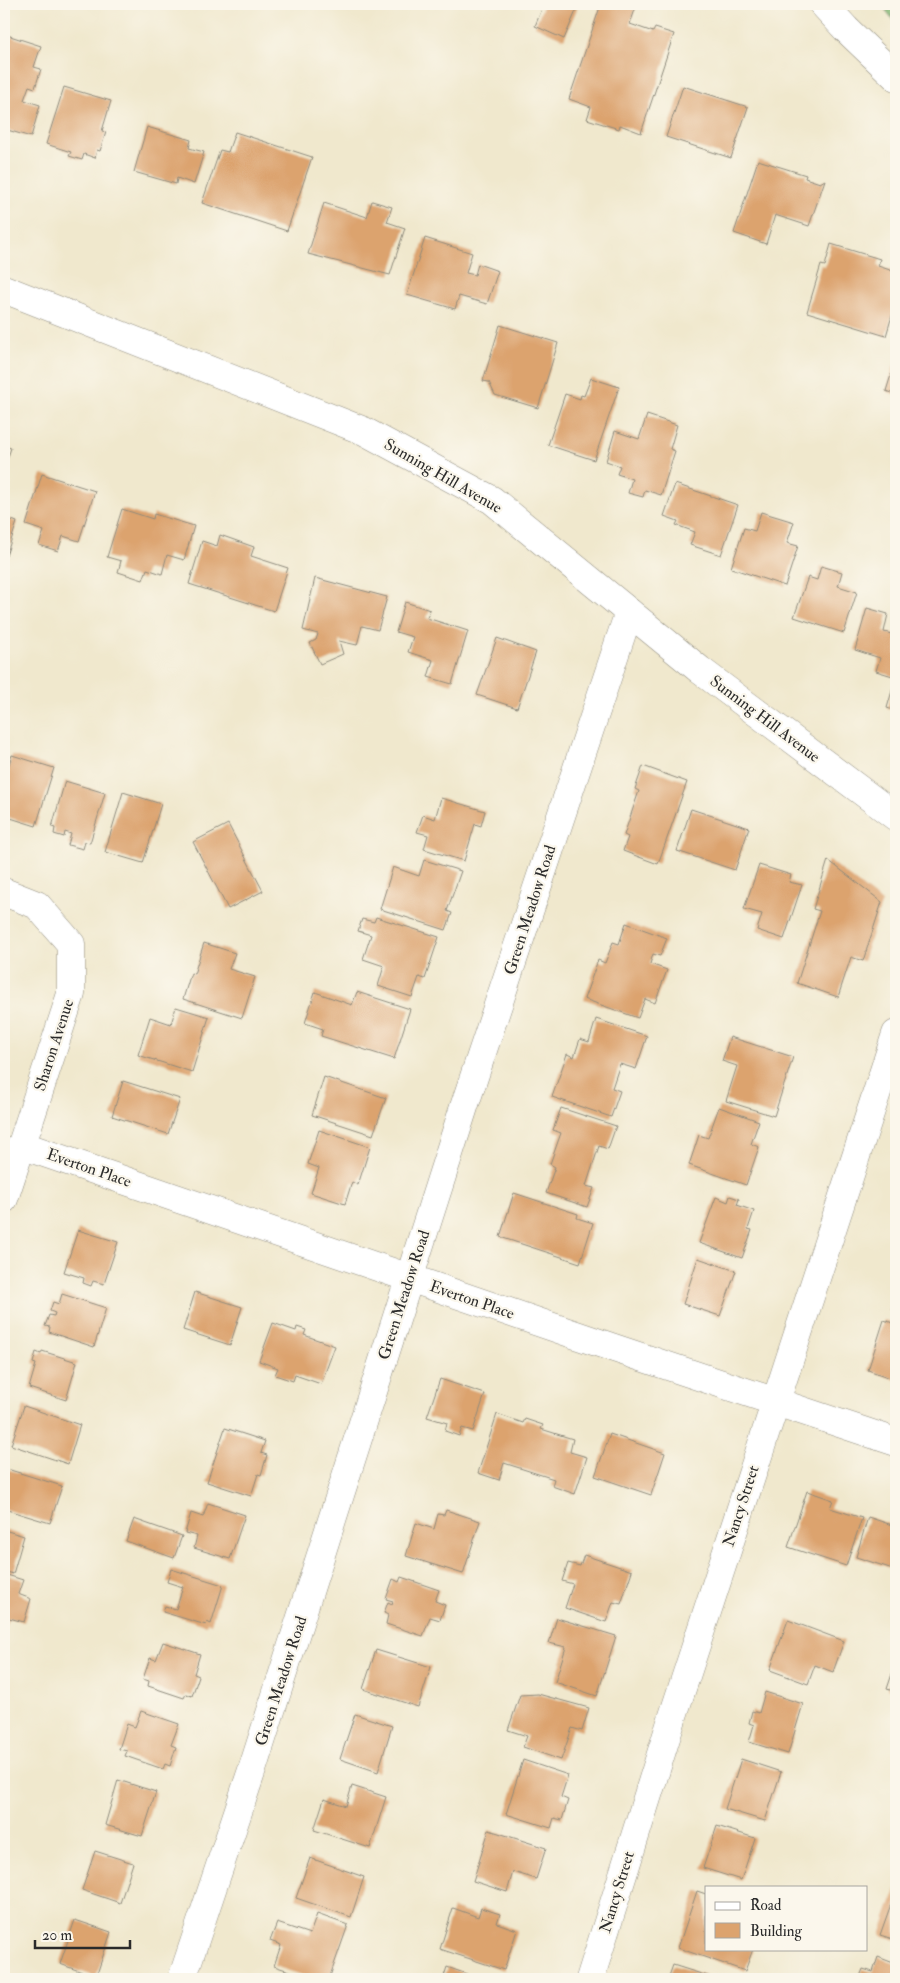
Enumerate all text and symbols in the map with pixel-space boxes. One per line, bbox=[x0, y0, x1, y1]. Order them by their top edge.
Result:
street label: Sunning Hill Avenue bbox=[381, 434, 506, 518]
street label: Sunning Hill Avenue bbox=[706, 671, 824, 767]
street label: Green Meadow Road bbox=[500, 843, 560, 977]
street label: Sharon Avenue bbox=[30, 996, 78, 1093]
street label: Everton Place bbox=[44, 1144, 134, 1192]
street label: Green Meadow Road bbox=[374, 1228, 434, 1362]
street label: Everton Place bbox=[427, 1276, 517, 1324]
street label: Nancy Street bbox=[718, 1463, 764, 1549]
street label: Green Meadow Road bbox=[251, 1614, 311, 1748]
street label: Nancy Street bbox=[595, 1849, 639, 1935]
legend bbox=[705, 1886, 868, 1950]
text: Road bbox=[750, 1896, 782, 1915]
scale bar bbox=[35, 1918, 130, 1950]
text: Building bbox=[750, 1922, 802, 1941]
text: 20 m bbox=[42, 1926, 72, 1945]

